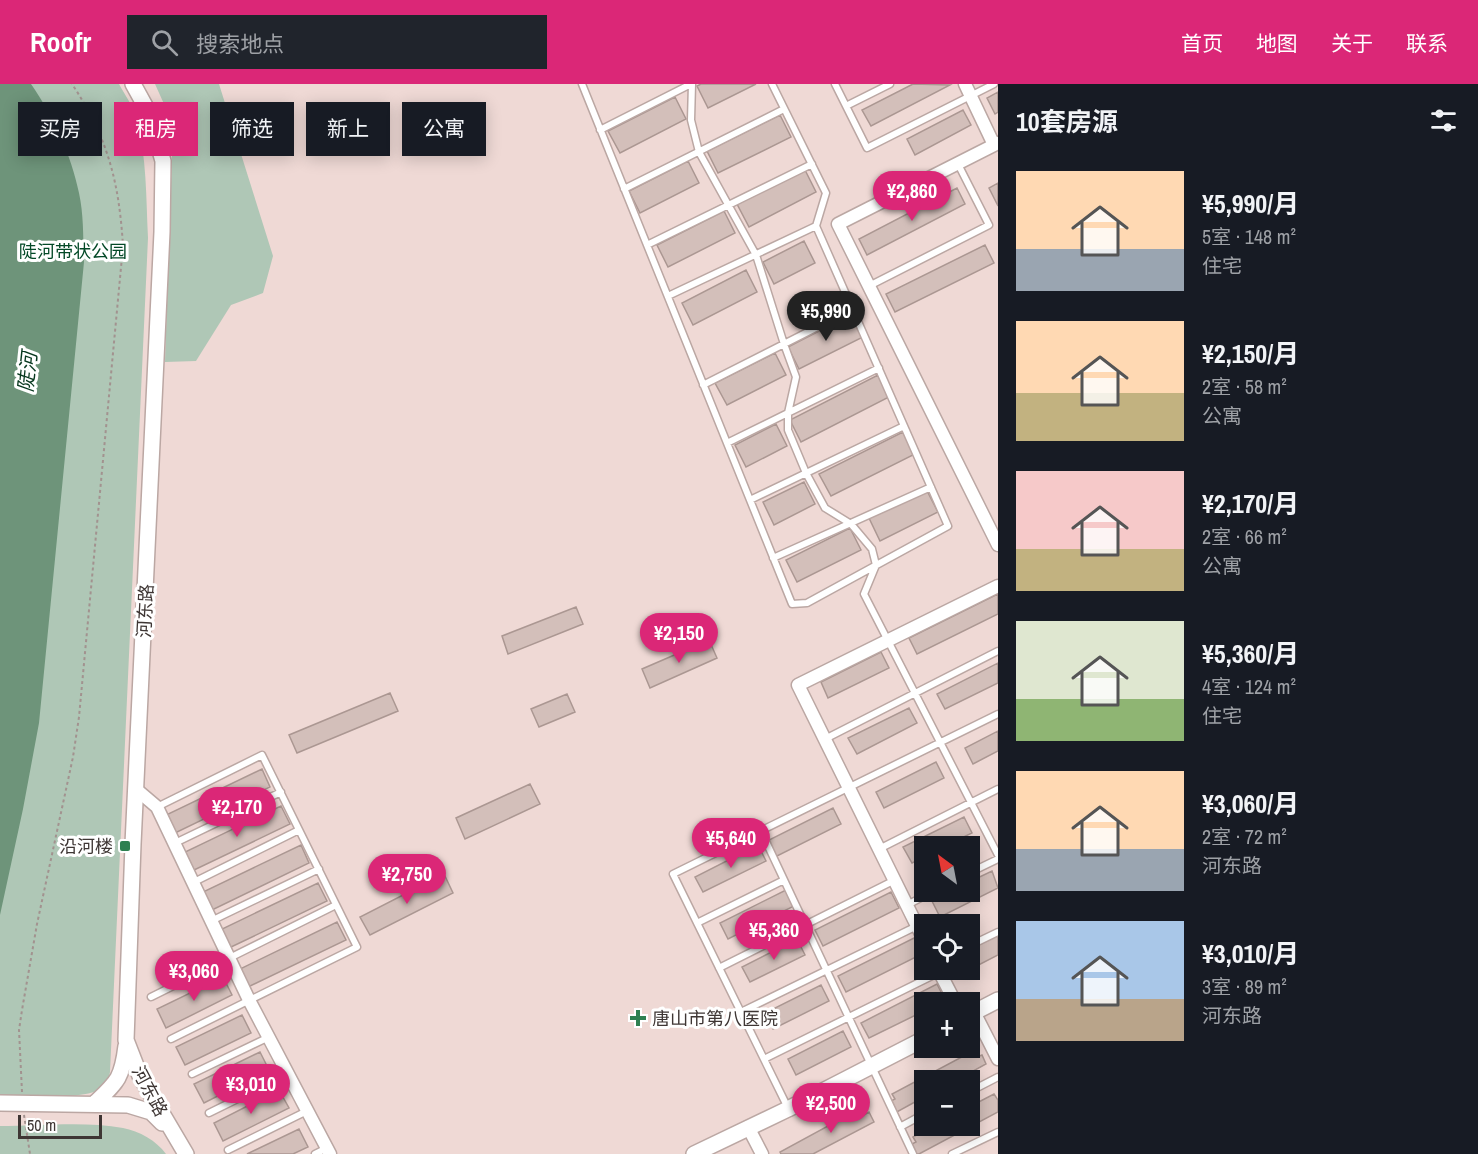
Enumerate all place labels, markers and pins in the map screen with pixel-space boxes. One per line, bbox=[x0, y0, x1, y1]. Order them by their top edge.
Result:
pin: ¥2,860 bbox=[863, 171, 961, 222]
pin: ¥5,990 bbox=[777, 291, 875, 342]
pin: ¥2,150 bbox=[630, 613, 728, 664]
pin: ¥2,170 bbox=[188, 787, 286, 838]
pin: ¥5,640 bbox=[682, 818, 780, 869]
place label: 沿河楼 bbox=[59, 834, 113, 859]
marker: 沿河楼 bbox=[118, 839, 132, 853]
pin: ¥2,750 bbox=[358, 854, 456, 905]
pin: ¥5,360 bbox=[725, 910, 823, 961]
pin: ¥3,060 bbox=[145, 951, 243, 1002]
place label: 唐山市第八医院 bbox=[652, 1006, 778, 1031]
marker: 唐山市第八医院 bbox=[629, 1009, 647, 1027]
pin: ¥3,010 bbox=[202, 1064, 300, 1115]
pin: ¥2,500 bbox=[782, 1083, 880, 1134]

